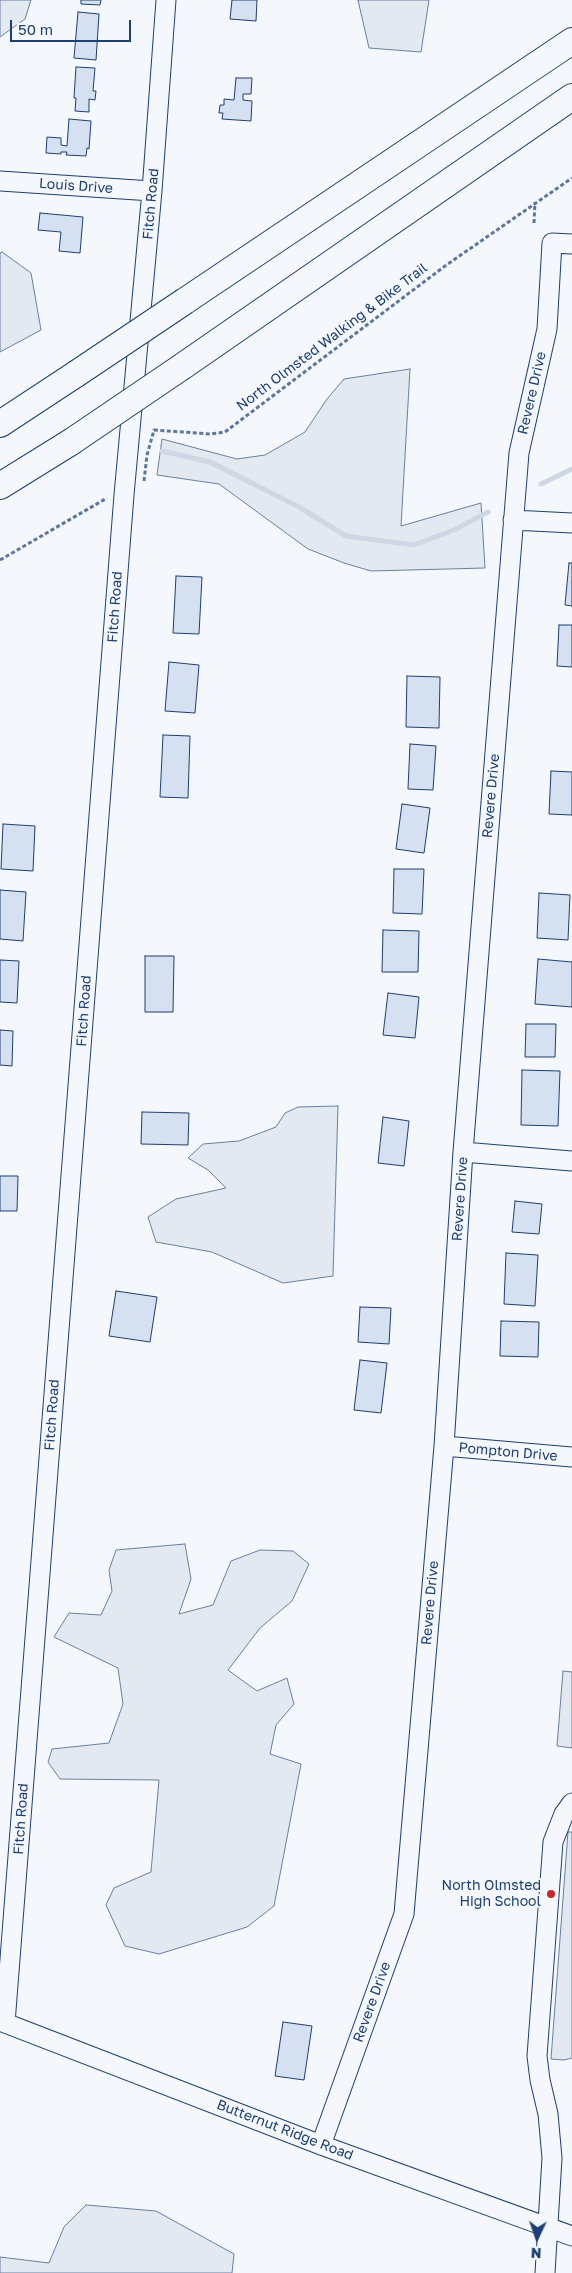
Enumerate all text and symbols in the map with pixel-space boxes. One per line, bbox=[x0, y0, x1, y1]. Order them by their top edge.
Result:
scale bar bbox=[12, 10, 134, 42]
text: 50 m bbox=[18, 20, 53, 38]
street label: Fitch Road bbox=[140, 168, 162, 240]
street label: Louis Drive bbox=[38, 175, 114, 197]
street label: North Olmsted Walking & Bike Trail bbox=[233, 260, 431, 414]
street label: Revere Drive bbox=[514, 350, 550, 436]
street label: Fitch Road bbox=[104, 571, 126, 643]
street label: Revere Drive bbox=[479, 753, 503, 839]
street label: Fitch Road bbox=[73, 975, 95, 1047]
street label: Revere Drive bbox=[449, 1156, 471, 1242]
street label: Fitch Road bbox=[41, 1379, 63, 1451]
street label: Pompton Drive bbox=[458, 1439, 558, 1465]
street label: Revere Drive bbox=[418, 1560, 442, 1646]
street label: Fitch Road bbox=[10, 1783, 32, 1855]
place label: North Olmsted High School bbox=[442, 1878, 541, 1910]
marker: North Olmsted High School bbox=[545, 1888, 557, 1900]
street label: Revere Drive bbox=[350, 1959, 394, 2045]
street label: Butternut Ridge Road bbox=[214, 2096, 356, 2164]
north arrow bbox=[512, 2213, 562, 2263]
text: N bbox=[530, 2245, 542, 2262]

